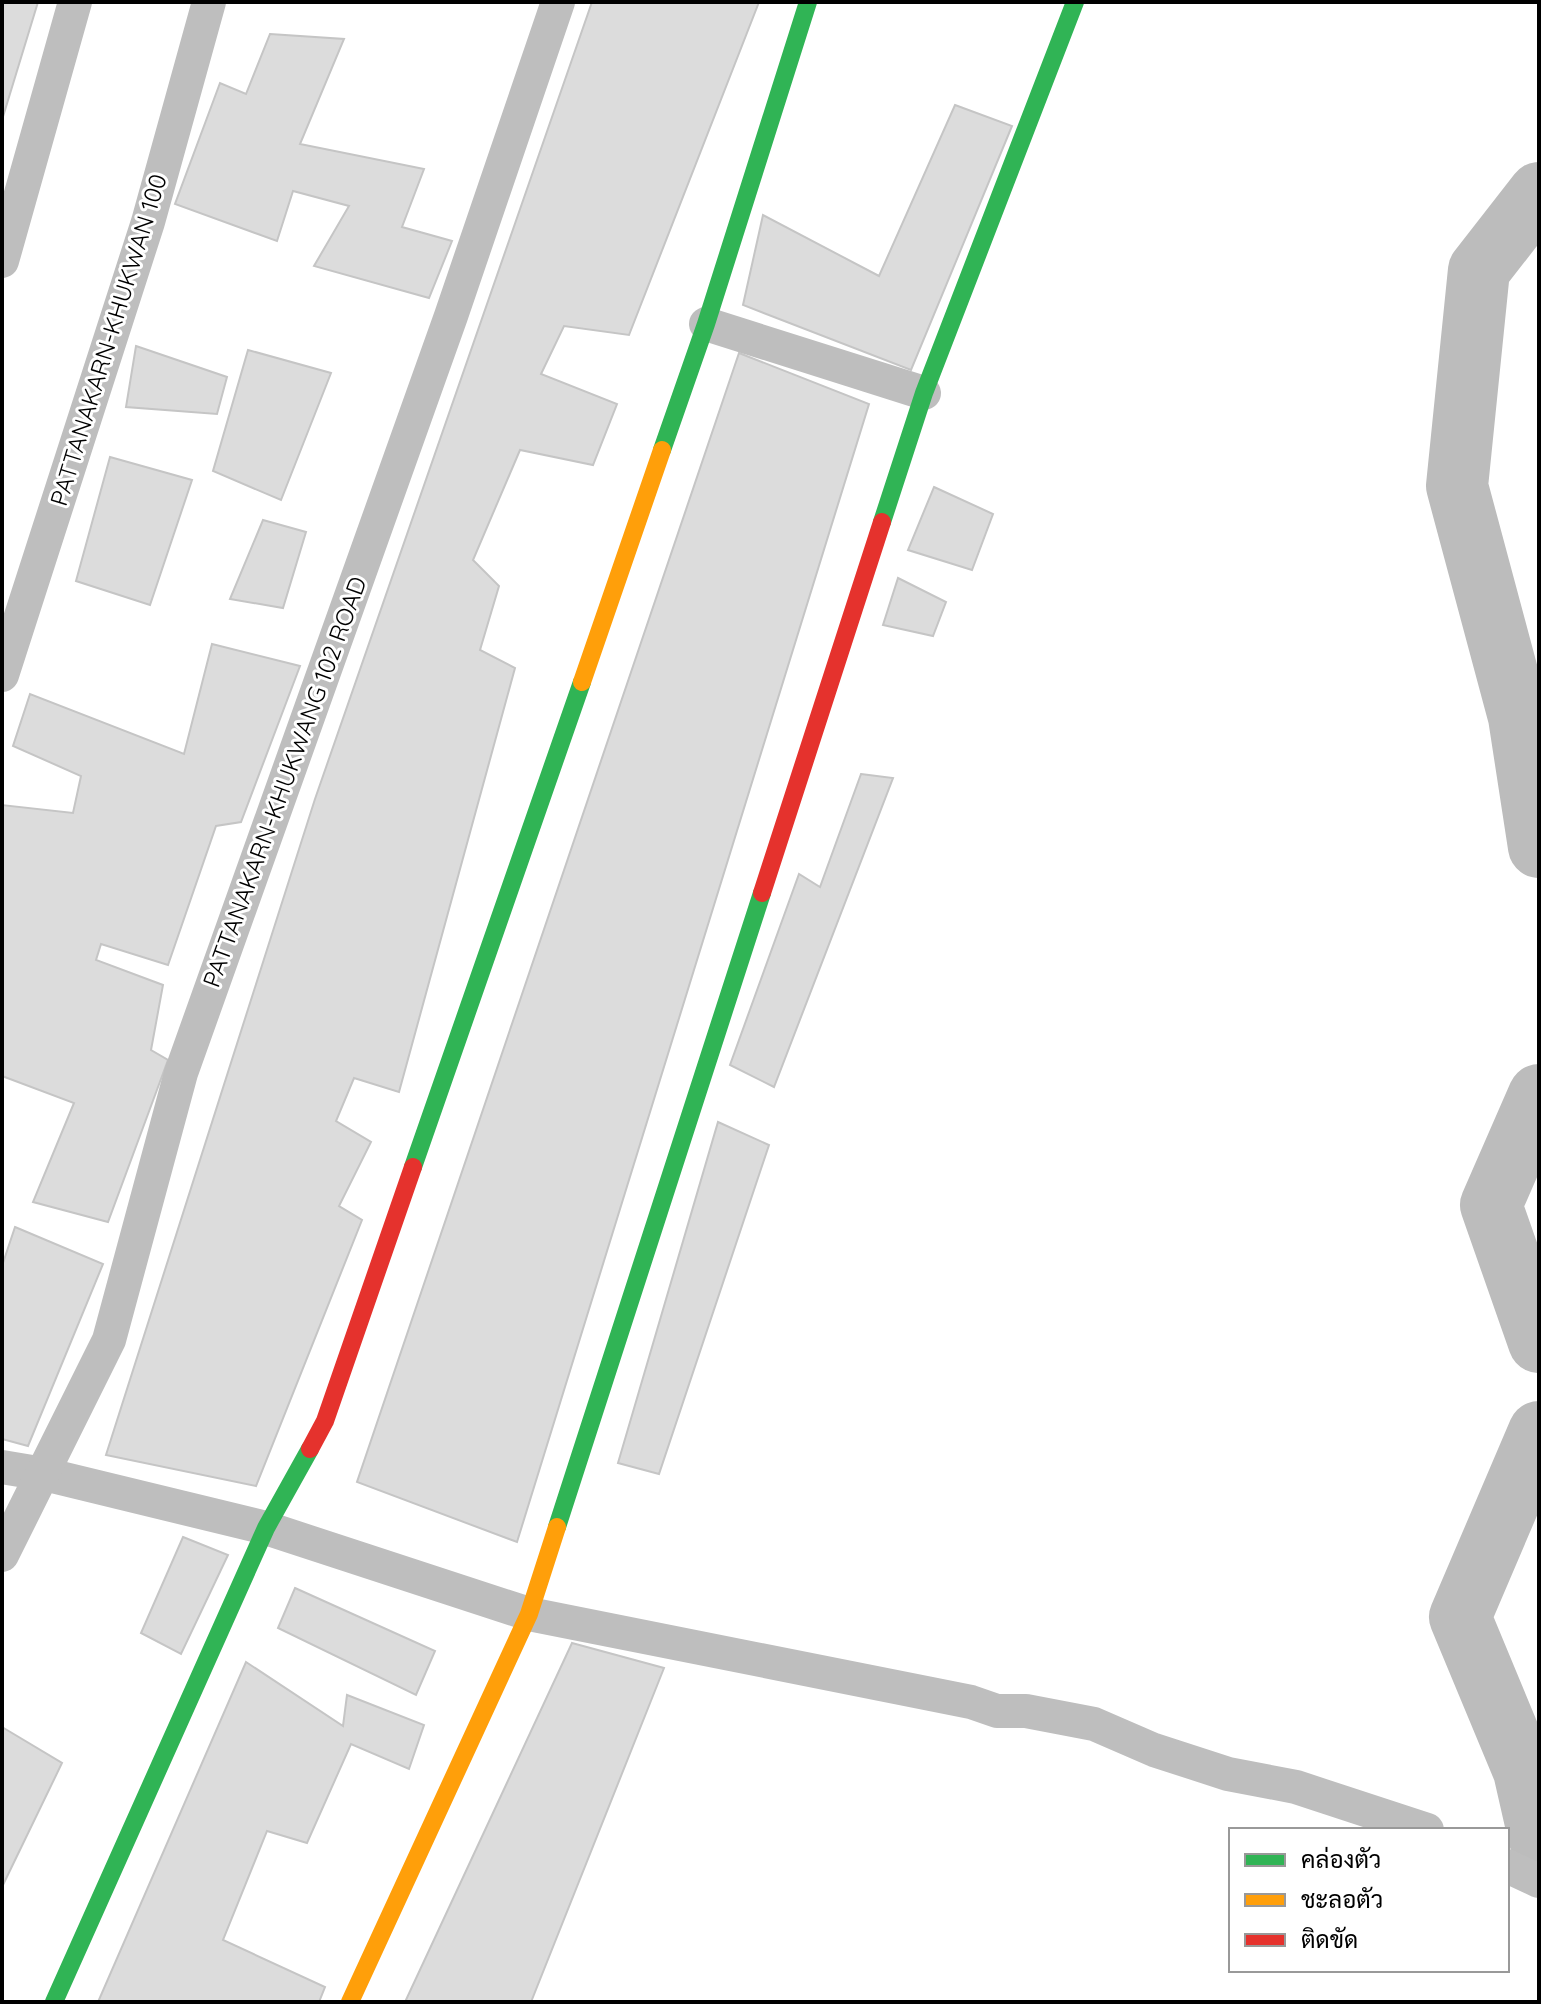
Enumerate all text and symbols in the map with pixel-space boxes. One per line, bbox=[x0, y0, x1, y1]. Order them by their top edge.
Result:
street label: PATTANAKARN-KHUKWAN 100 bbox=[43, 170, 173, 509]
street label: PATTANAKARN-KHUKWANG 102 ROAD bbox=[196, 572, 373, 991]
legend bbox=[1229, 1828, 1509, 1972]
text: คล่องตัว bbox=[1301, 1844, 1381, 1874]
text: ชะลอตัว bbox=[1301, 1884, 1383, 1914]
text: ติดขัด bbox=[1301, 1924, 1358, 1954]

